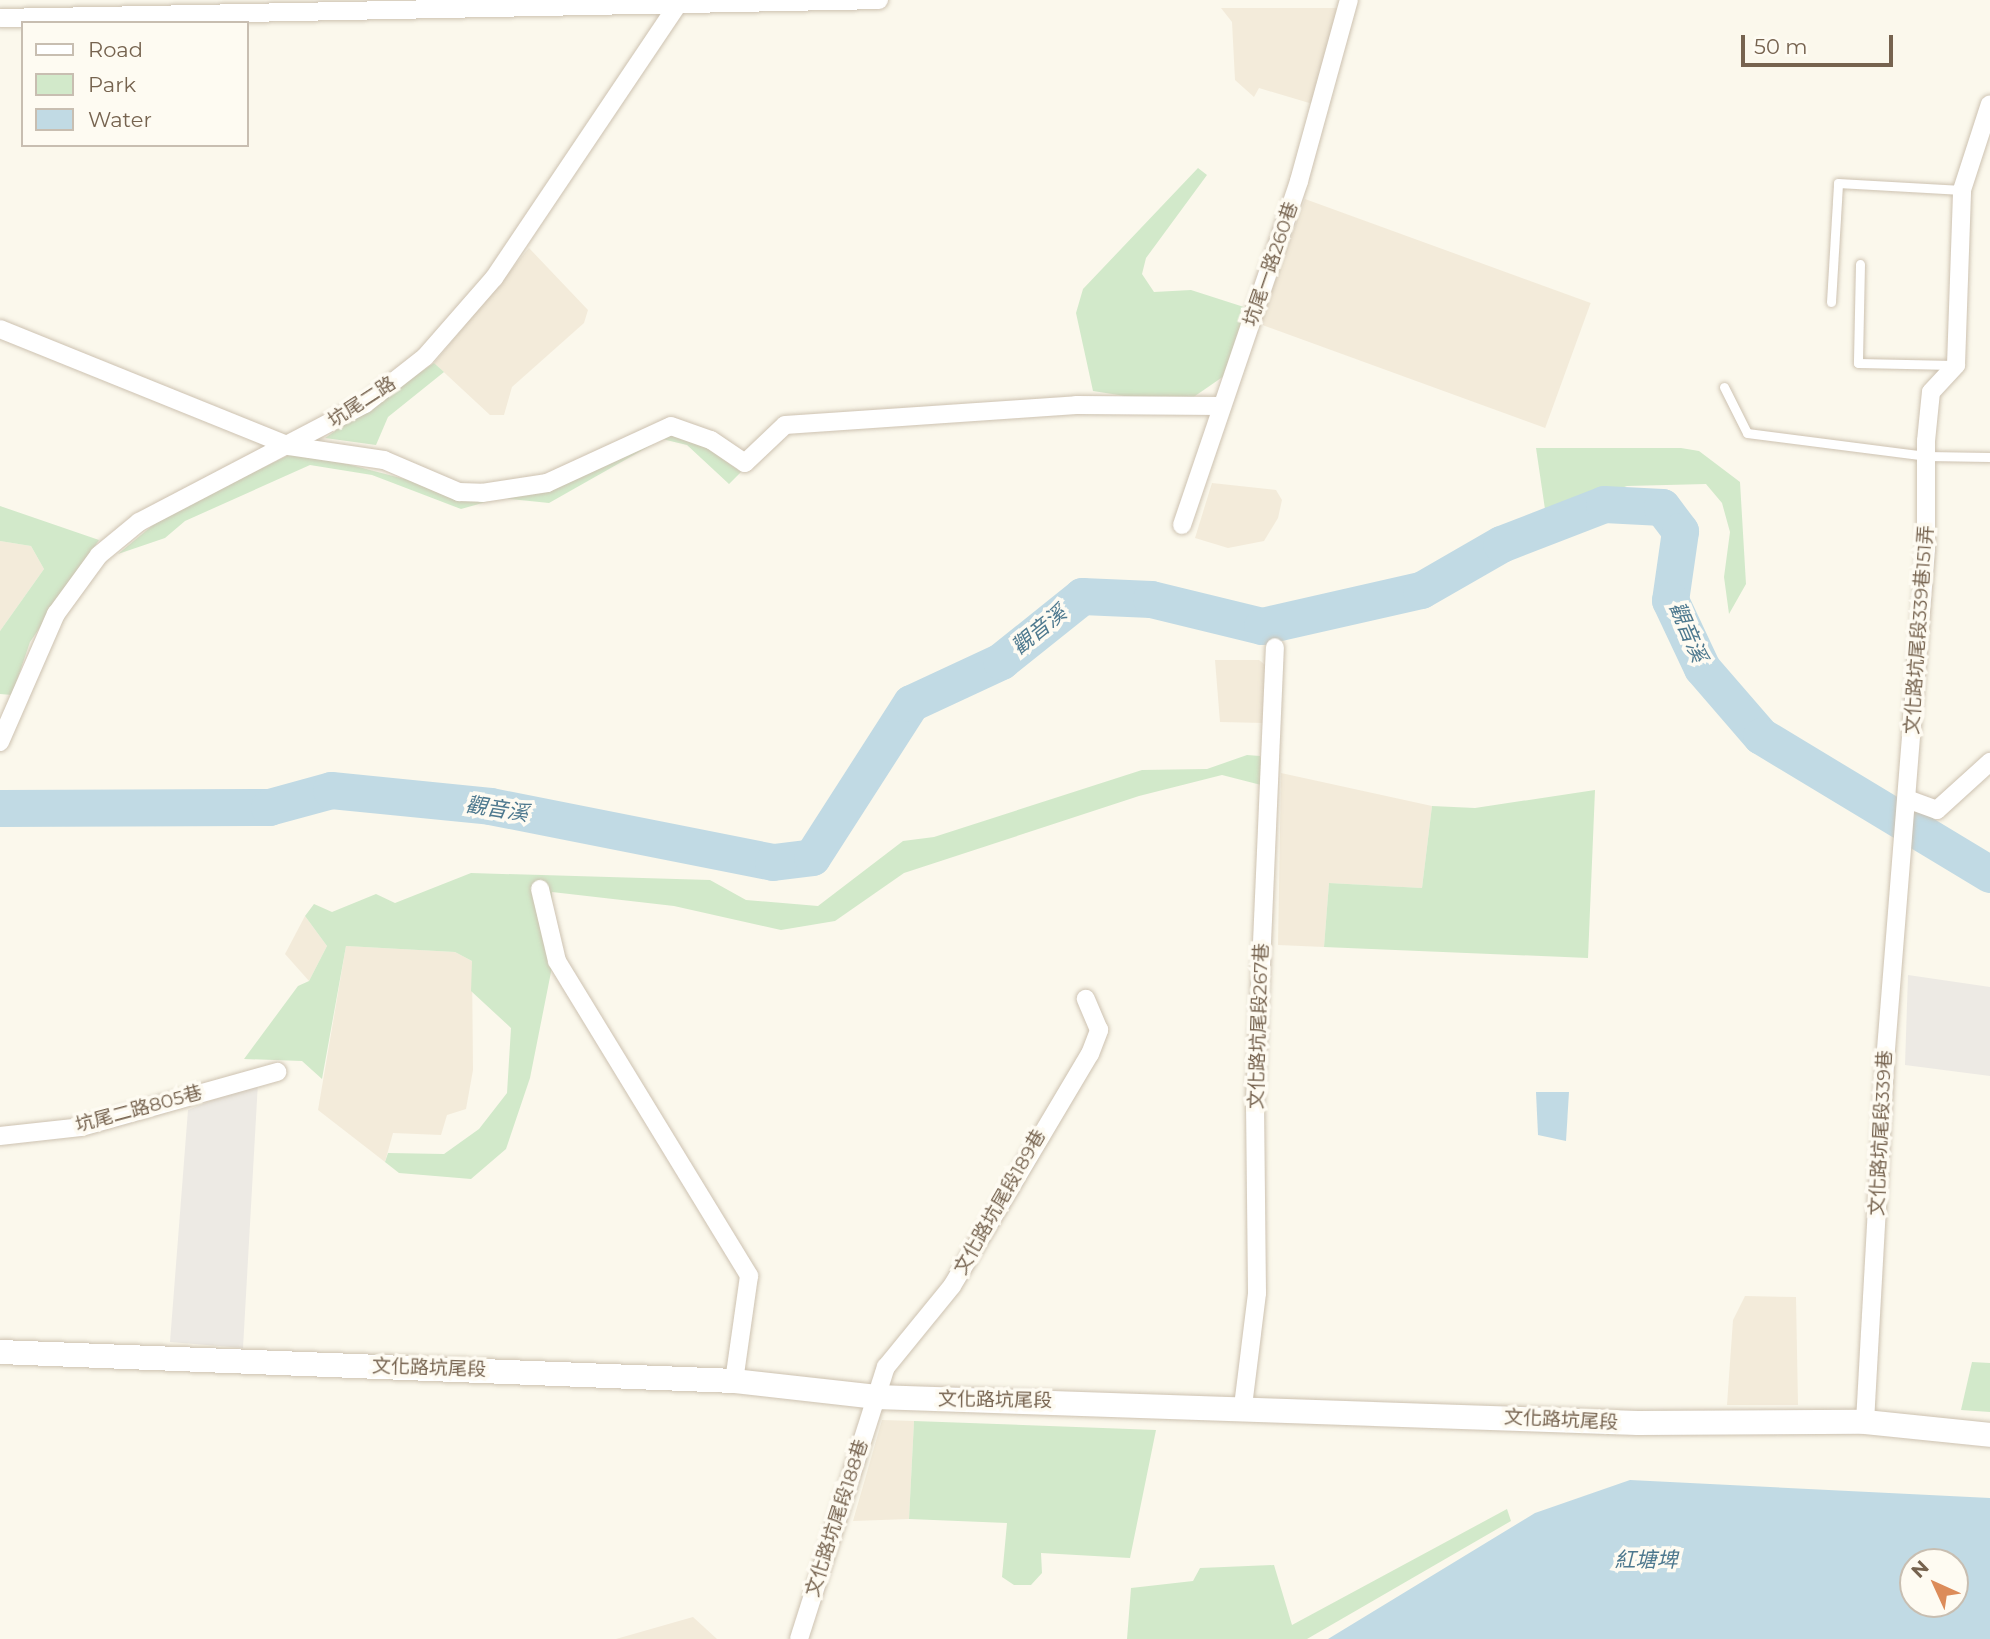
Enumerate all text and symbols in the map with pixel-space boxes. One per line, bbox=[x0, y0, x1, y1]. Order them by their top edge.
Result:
legend bbox=[21, 21, 248, 147]
scale bar bbox=[1745, 21, 1897, 65]
text: 50 m bbox=[1754, 34, 1808, 59]
text: Road bbox=[88, 37, 143, 62]
text: Park bbox=[88, 72, 136, 97]
text: Water bbox=[88, 107, 152, 132]
street label: 坑尾一路260巷 bbox=[1239, 199, 1303, 329]
street label: 坑尾二路 bbox=[324, 372, 400, 432]
street label: 文化路坑尾段339巷151弄 bbox=[1900, 525, 1938, 735]
water label: 觀音溪 bbox=[1664, 598, 1712, 666]
water label: 觀音溪 bbox=[1007, 600, 1071, 660]
water label: 觀音溪 bbox=[464, 792, 530, 826]
street label: 文化路坑尾段267巷 bbox=[1245, 942, 1273, 1110]
street label: 文化路坑尾段339巷 bbox=[1865, 1050, 1897, 1216]
street label: 坑尾二路805巷 bbox=[73, 1081, 205, 1137]
street label: 文化路坑尾段189巷 bbox=[949, 1125, 1051, 1279]
street label: 文化路坑尾段 bbox=[372, 1355, 486, 1381]
street label: 文化路坑尾段 bbox=[938, 1388, 1052, 1412]
street label: 文化路坑尾段 bbox=[1503, 1406, 1619, 1434]
street label: 文化路坑尾段188巷 bbox=[801, 1436, 873, 1600]
water label: 紅塘埤 bbox=[1615, 1547, 1677, 1573]
north arrow bbox=[1899, 1548, 1969, 1618]
text: N bbox=[1907, 1556, 1934, 1583]

